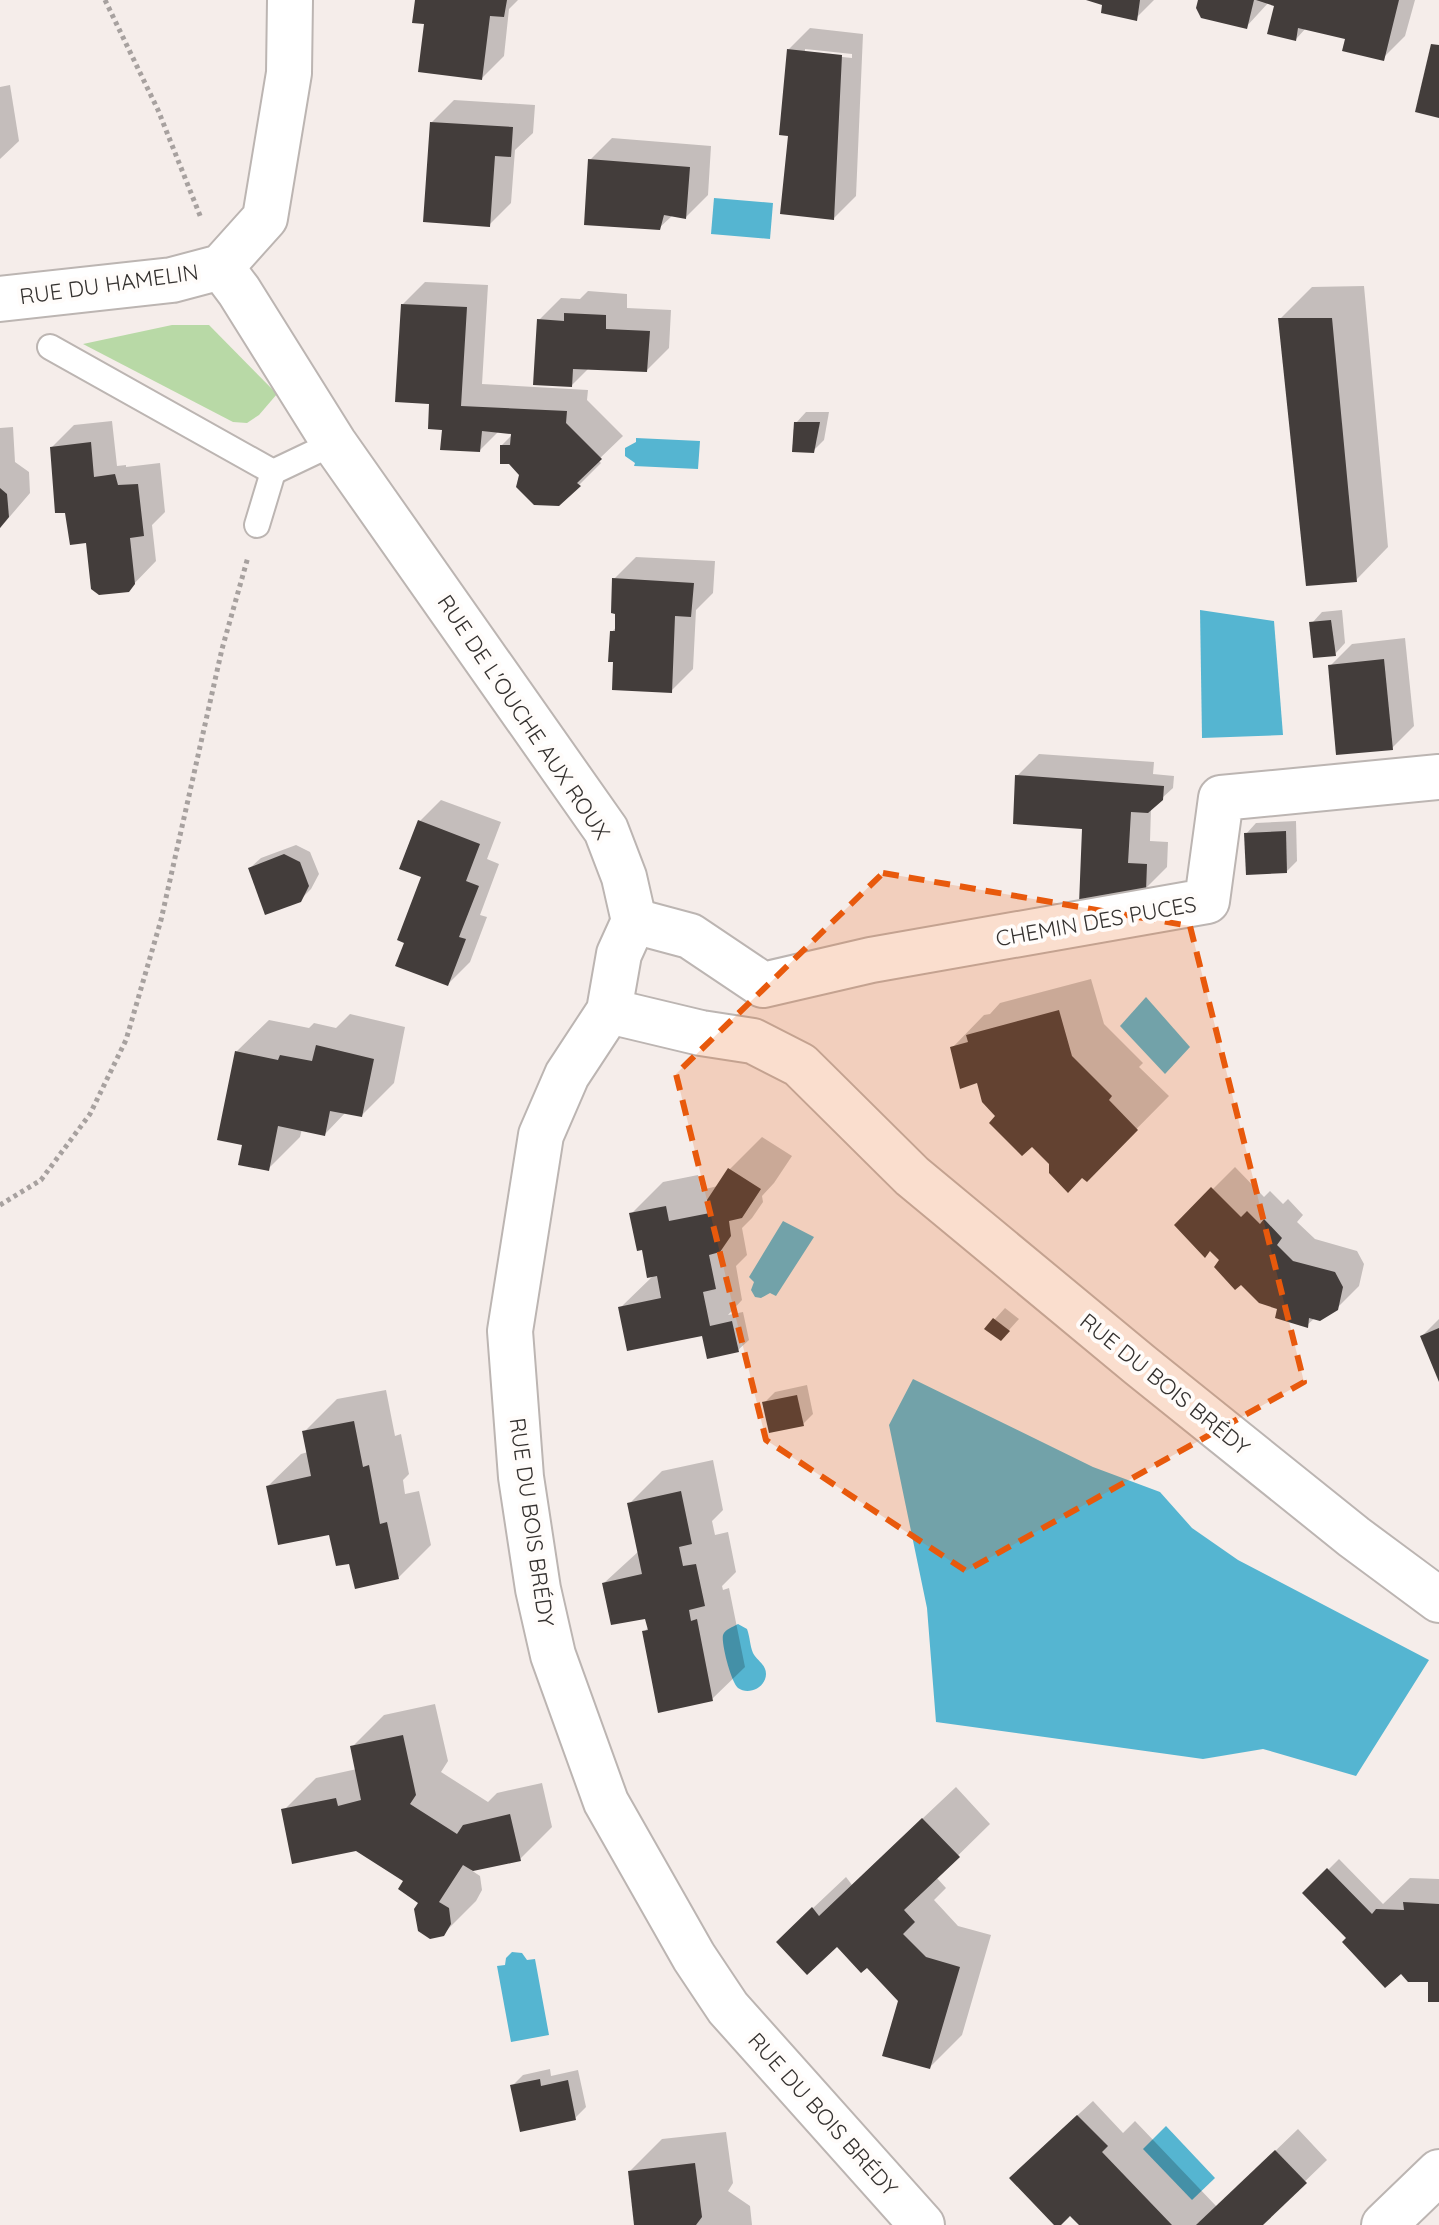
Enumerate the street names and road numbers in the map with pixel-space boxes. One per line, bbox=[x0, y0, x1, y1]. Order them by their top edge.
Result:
street label: RUE DU HAMELIN bbox=[18, 258, 200, 310]
street label: RUE DE L'OUCHE AUX ROUX bbox=[431, 589, 617, 845]
street label: CHEMIN DES PUCES bbox=[994, 890, 1198, 952]
street label: RUE DU BOIS BRÉDY bbox=[1074, 1307, 1256, 1461]
street label: RUE DU BOIS BRÉDY bbox=[503, 1416, 561, 1628]
street label: RUE DU BOIS BRÉDY bbox=[742, 2026, 904, 2202]

